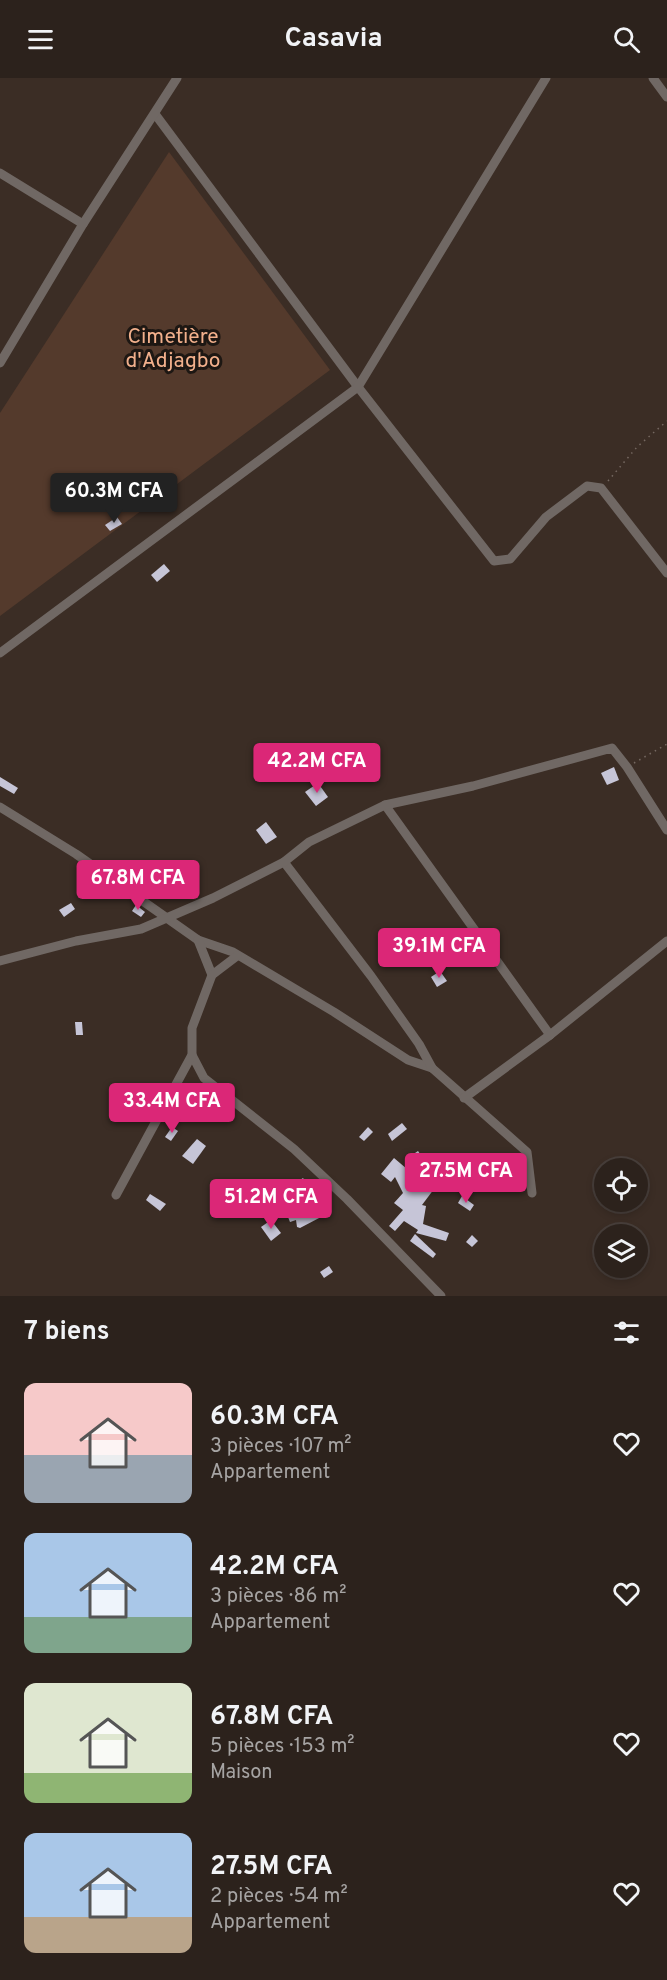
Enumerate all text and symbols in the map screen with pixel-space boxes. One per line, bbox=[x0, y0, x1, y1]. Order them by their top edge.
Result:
text: Casavia bbox=[285, 22, 382, 56]
icon: menu bbox=[24, 23, 57, 56]
icon: search bbox=[610, 23, 643, 56]
park label: Cimetière d'Adjagbo bbox=[125, 324, 221, 375]
pin: 60.3M CFA bbox=[45, 473, 183, 524]
text: 60.3M CFA bbox=[64, 479, 164, 505]
pin: 42.2M CFA bbox=[248, 743, 386, 794]
text: 42.2M CFA bbox=[267, 749, 367, 775]
pin: 67.8M CFA bbox=[69, 860, 207, 911]
text: 67.8M CFA bbox=[91, 866, 185, 892]
pin: 39.1M CFA bbox=[370, 928, 508, 979]
text: 39.1M CFA bbox=[392, 934, 486, 960]
pin: 33.4M CFA bbox=[103, 1083, 241, 1134]
text: 33.4M CFA bbox=[123, 1089, 221, 1115]
pin: 27.5M CFA bbox=[397, 1153, 535, 1204]
map controls bbox=[594, 1158, 648, 1278]
button: locate bbox=[594, 1158, 648, 1212]
text: 27.5M CFA bbox=[419, 1159, 513, 1185]
pin: 51.2M CFA bbox=[202, 1179, 340, 1230]
text: 51.2M CFA bbox=[224, 1185, 318, 1211]
button: layers bbox=[594, 1224, 648, 1278]
text: 7 biens bbox=[24, 1316, 110, 1349]
icon: filters bbox=[610, 1316, 643, 1349]
text: 60.3M CFA bbox=[210, 1401, 339, 1434]
icon: home bbox=[72, 1407, 144, 1479]
icon: heart bbox=[610, 1427, 643, 1460]
text: 3 pièces · 107 m² bbox=[210, 1434, 352, 1460]
text: Appartement bbox=[210, 1460, 330, 1486]
text: 42.2M CFA bbox=[210, 1551, 339, 1584]
icon: home bbox=[72, 1557, 144, 1629]
icon: heart bbox=[610, 1577, 643, 1610]
text: 3 pièces · 86 m² bbox=[210, 1584, 346, 1610]
text: Appartement bbox=[210, 1610, 330, 1636]
text: 67.8M CFA bbox=[210, 1701, 333, 1734]
icon: home bbox=[72, 1707, 144, 1779]
icon: heart bbox=[610, 1727, 643, 1760]
text: 5 pièces · 153 m² bbox=[210, 1734, 355, 1760]
text: Maison bbox=[210, 1760, 273, 1786]
text: 27.5M CFA bbox=[210, 1851, 333, 1884]
icon: home bbox=[72, 1857, 144, 1929]
icon: heart bbox=[610, 1877, 643, 1910]
text: 2 pièces · 54 m² bbox=[210, 1884, 348, 1910]
text: Appartement bbox=[210, 1910, 330, 1936]

